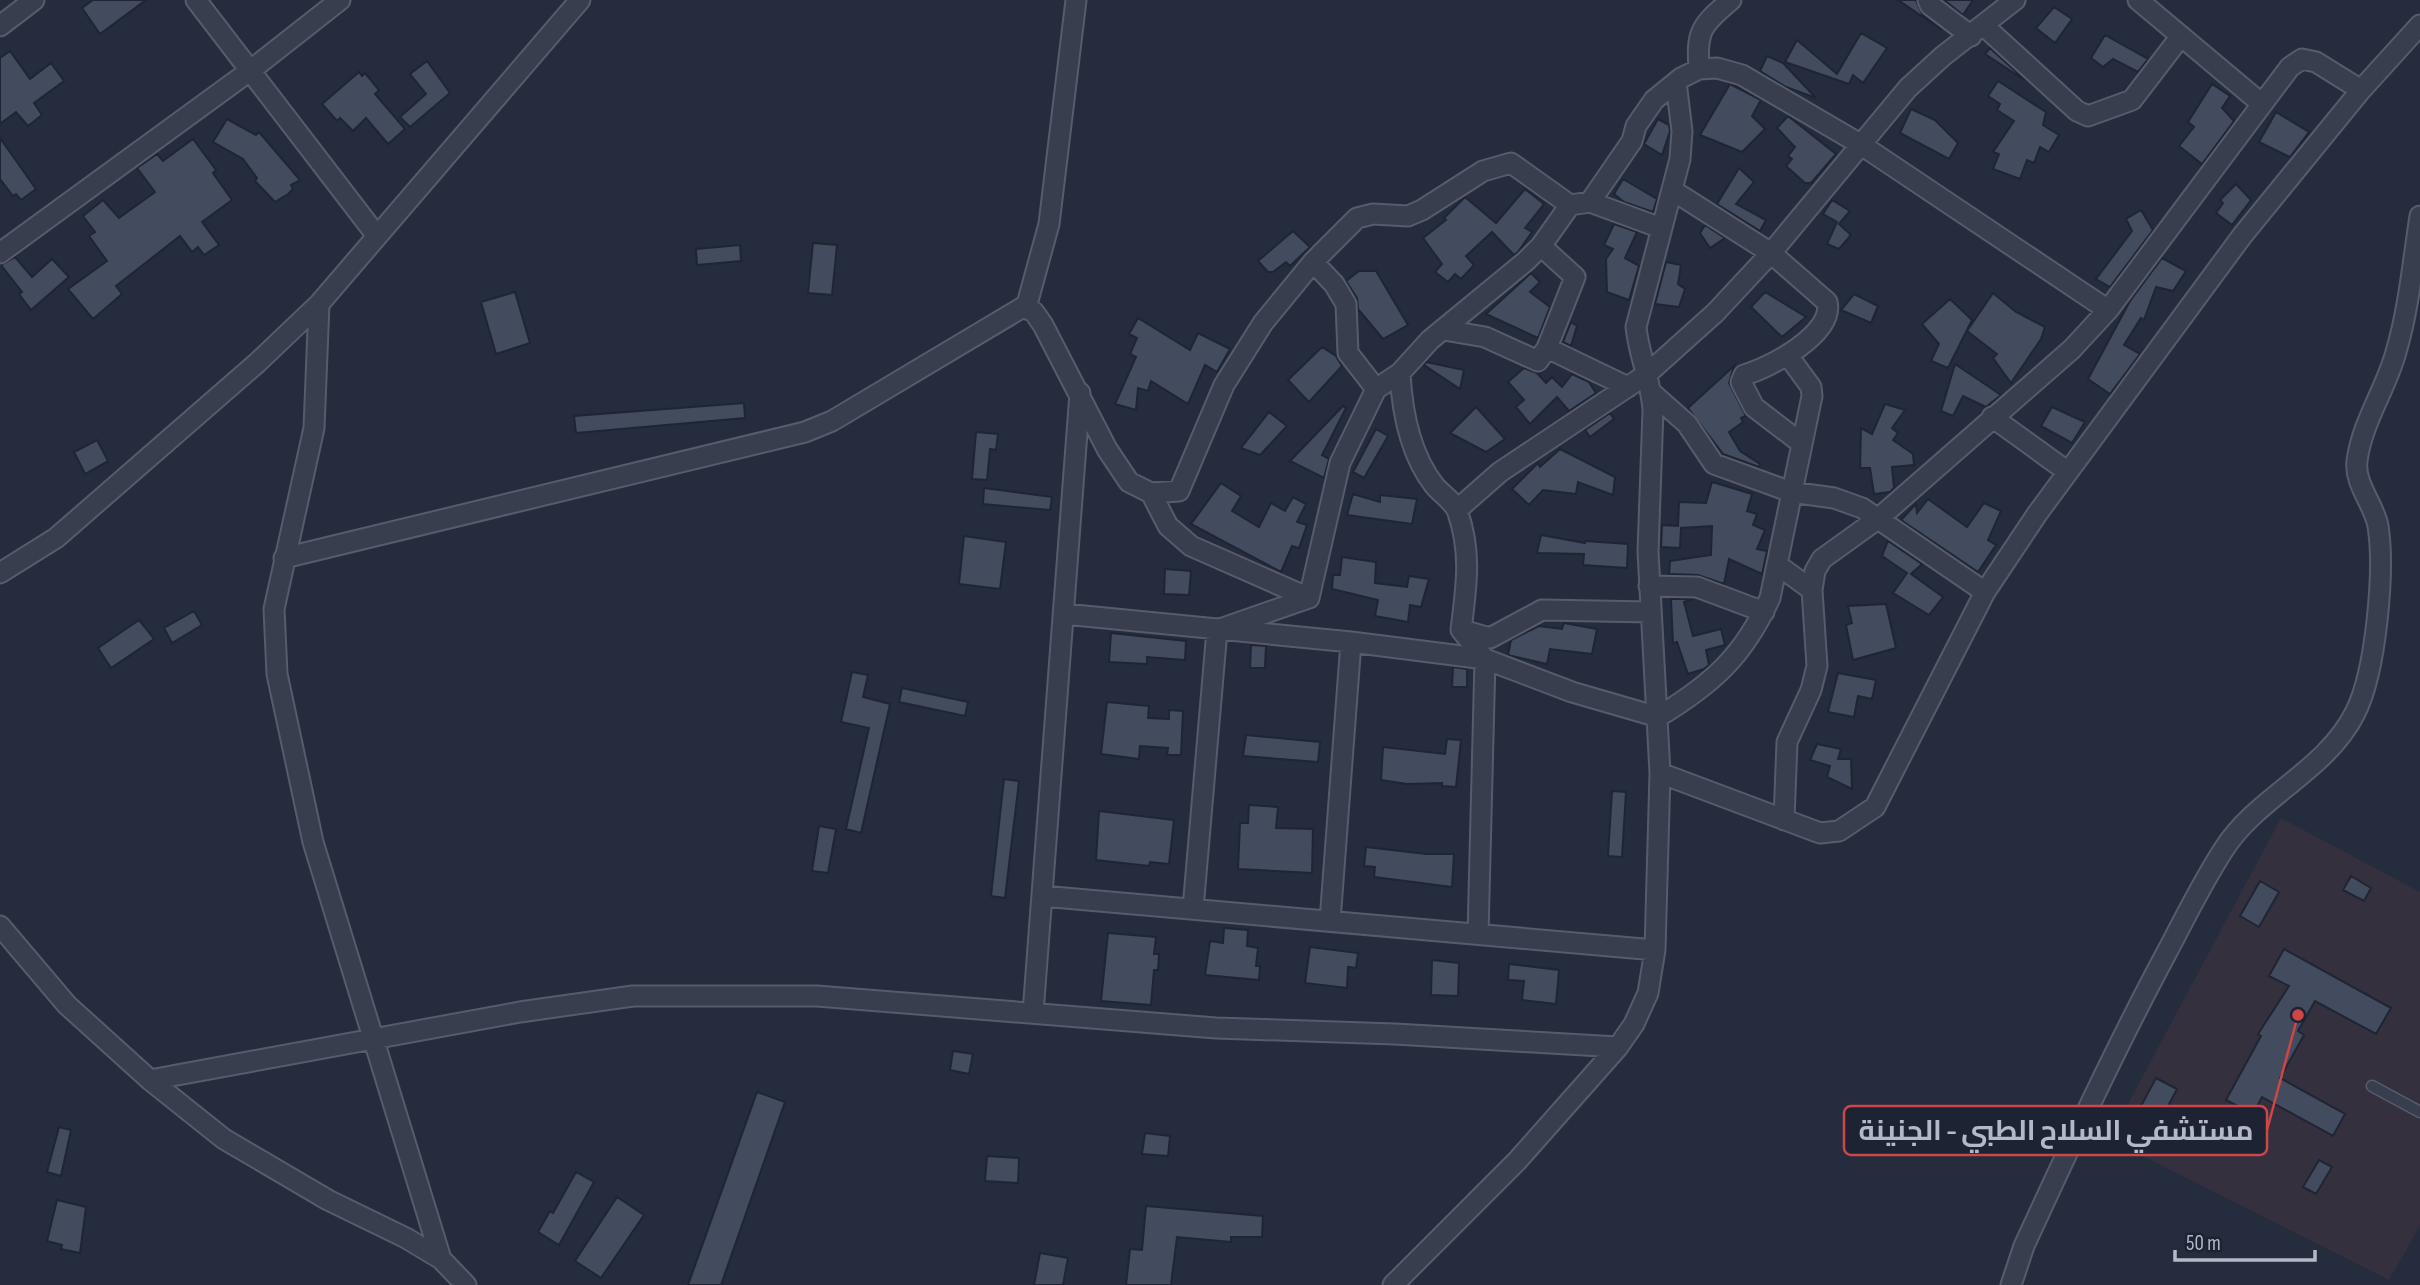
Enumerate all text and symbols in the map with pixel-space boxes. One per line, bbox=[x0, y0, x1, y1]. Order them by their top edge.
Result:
callout: مستشفي السلاح الطبي - الجنينة bbox=[1844, 1106, 2267, 1155]
text: مستشفي السلاح الطبي - الجنينة bbox=[1858, 1115, 2254, 1153]
scale bar bbox=[2175, 1218, 2315, 1262]
text: 50 m bbox=[2186, 1231, 2221, 1256]

